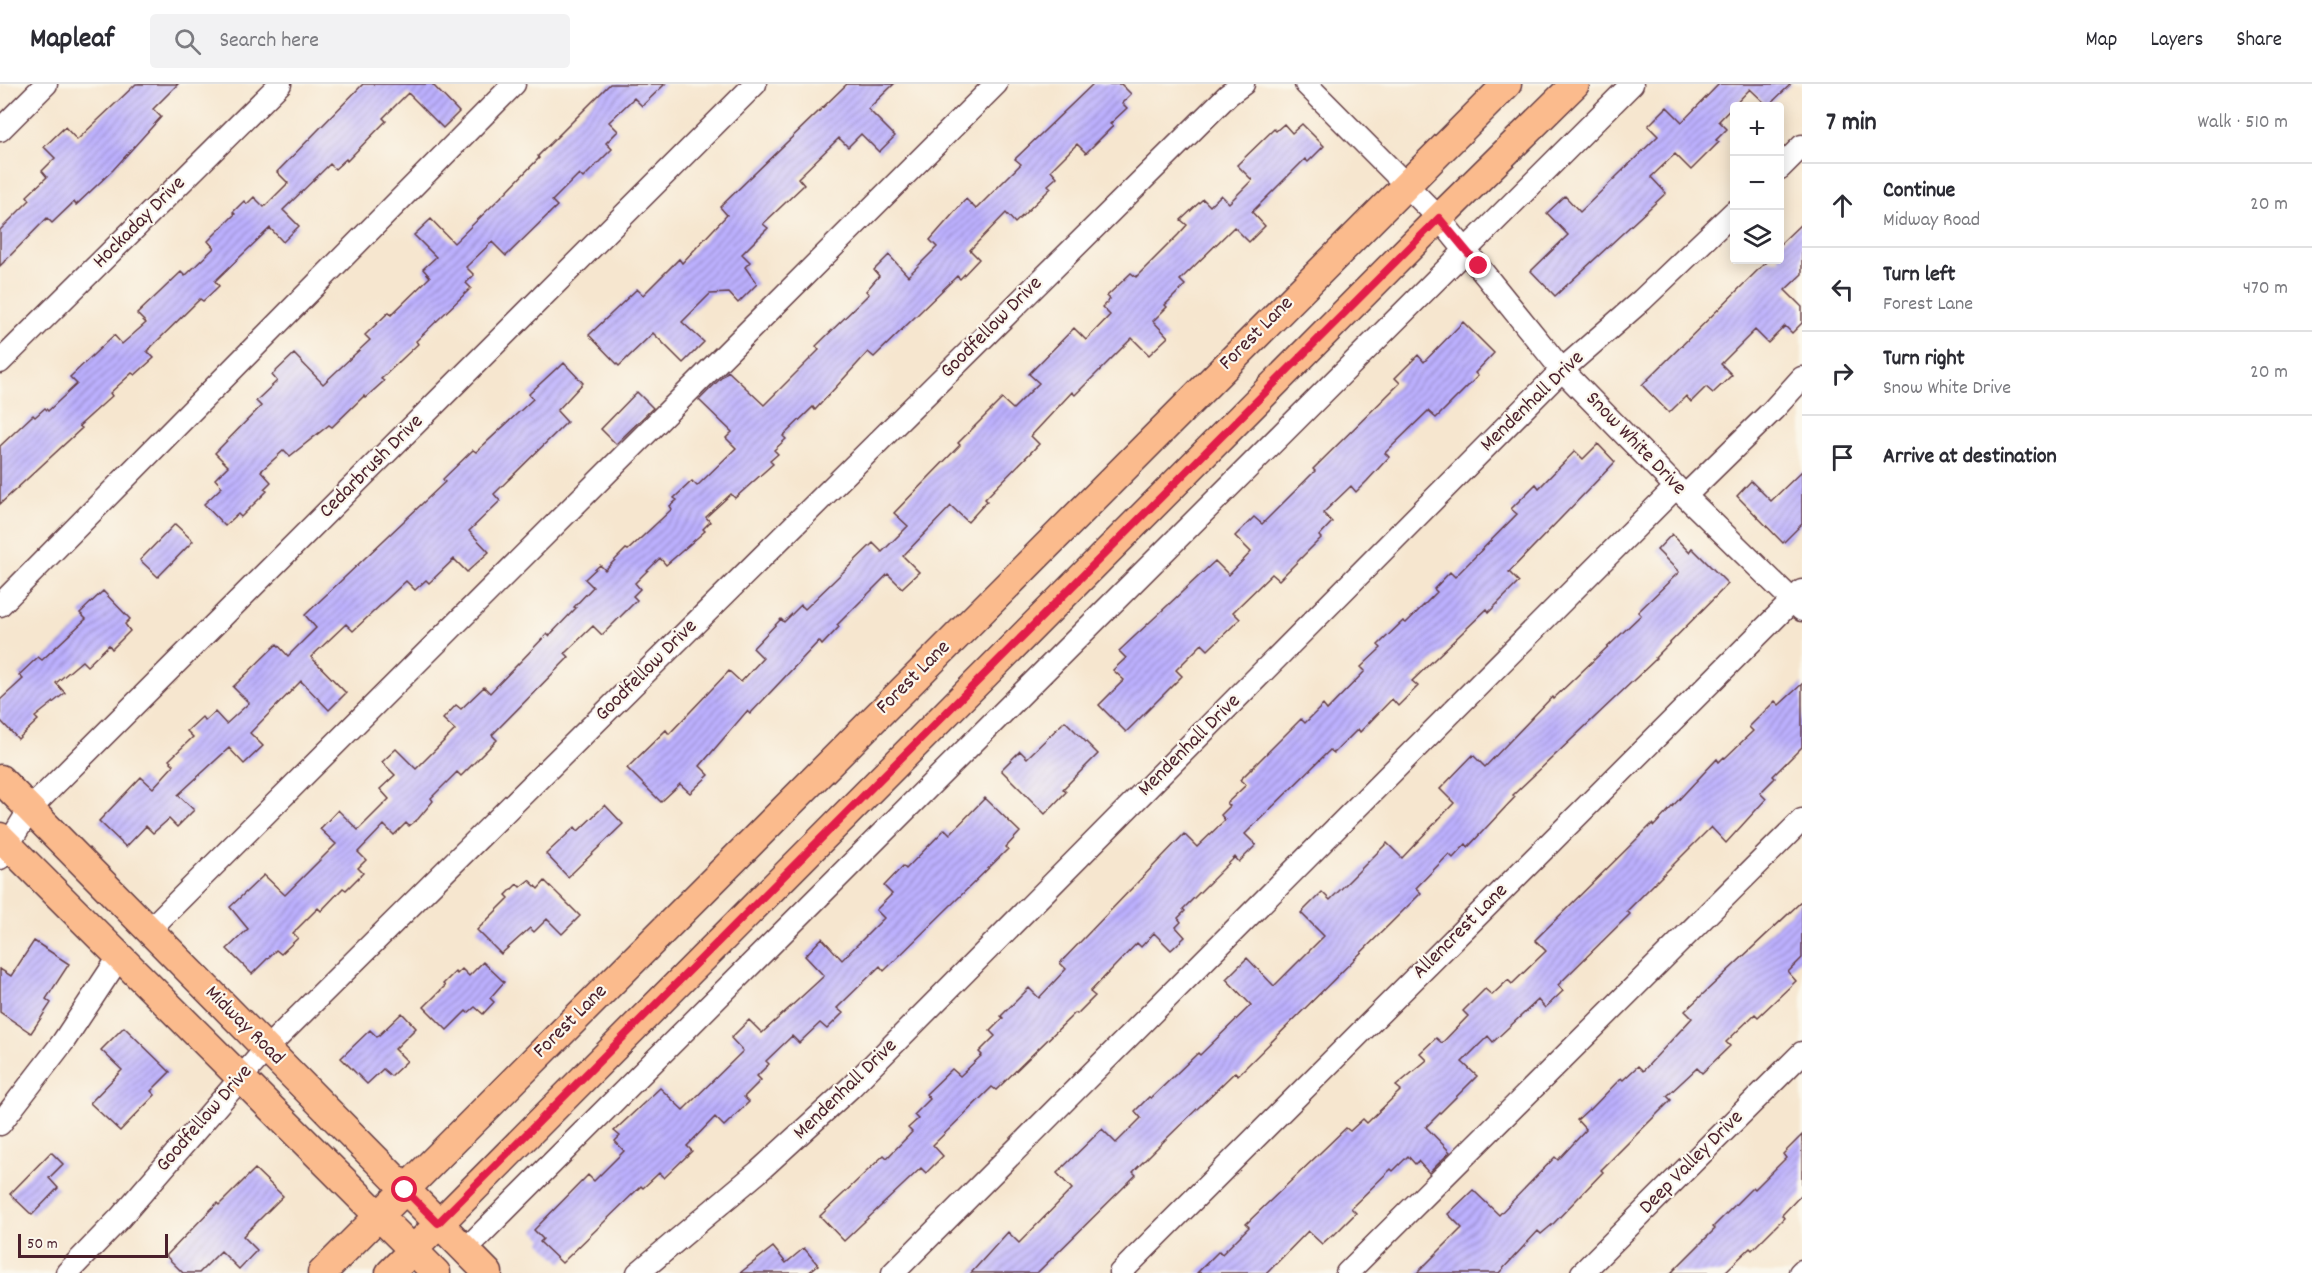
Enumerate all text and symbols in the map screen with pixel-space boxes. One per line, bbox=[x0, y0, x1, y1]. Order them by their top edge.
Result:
search box bbox=[150, 14, 570, 68]
text: Mapleaf bbox=[30, 21, 114, 61]
icon: search bbox=[171, 25, 204, 58]
text: Search here bbox=[219, 26, 319, 57]
text: Map bbox=[2086, 26, 2117, 56]
text: Layers bbox=[2150, 26, 2203, 56]
text: Share bbox=[2236, 26, 2282, 56]
map controls bbox=[1730, 102, 1784, 264]
button: + bbox=[1730, 102, 1784, 156]
text: 7 min bbox=[1826, 105, 1877, 142]
text: Walk · 510 m bbox=[2198, 109, 2288, 137]
button: − bbox=[1730, 156, 1784, 210]
street label: Hockaday Drive bbox=[87, 170, 193, 276]
text: Continue bbox=[1883, 176, 1955, 207]
icon: ahead bbox=[1826, 189, 1859, 222]
text: 20 m bbox=[2250, 191, 2288, 219]
text: Midway Road bbox=[1883, 207, 1980, 235]
button: layers bbox=[1730, 210, 1784, 264]
route end bbox=[1465, 252, 1491, 278]
text: Turn left bbox=[1883, 260, 1955, 291]
street label: Goodfellow Drive bbox=[934, 270, 1050, 386]
icon: left bbox=[1826, 273, 1859, 306]
text: 470 m bbox=[2243, 275, 2288, 303]
street label: Forest Lane bbox=[1213, 290, 1301, 378]
text: Forest Lane bbox=[1883, 291, 1973, 319]
street label: Mendenhall Drive bbox=[1474, 344, 1592, 460]
text: Turn right bbox=[1883, 344, 1965, 375]
icon: right bbox=[1826, 357, 1859, 390]
text: 20 m bbox=[2250, 359, 2288, 387]
text: Snow White Drive bbox=[1883, 375, 2011, 403]
street label: Snow White Drive bbox=[1578, 385, 1692, 503]
street label: Cedarbrush Drive bbox=[313, 408, 431, 526]
icon: arrive bbox=[1826, 441, 1859, 474]
text: Arrive at destination bbox=[1883, 442, 2057, 473]
street label: Goodfellow Drive bbox=[589, 613, 705, 729]
street label: Forest Lane bbox=[870, 634, 958, 722]
street label: Mendenhall Drive bbox=[1132, 688, 1248, 804]
street label: Allencrest Lane bbox=[1406, 877, 1516, 987]
street label: Forest Lane bbox=[527, 978, 615, 1066]
street label: Midway Road bbox=[197, 979, 291, 1073]
street label: Mendenhall Drive bbox=[787, 1032, 905, 1148]
street label: Goodfellow Drive bbox=[150, 1059, 260, 1179]
street label: Deep Valley Drive bbox=[1633, 1104, 1751, 1222]
route start bbox=[391, 1176, 417, 1202]
scale bar bbox=[18, 1231, 168, 1258]
text: 50 m bbox=[27, 1233, 58, 1256]

